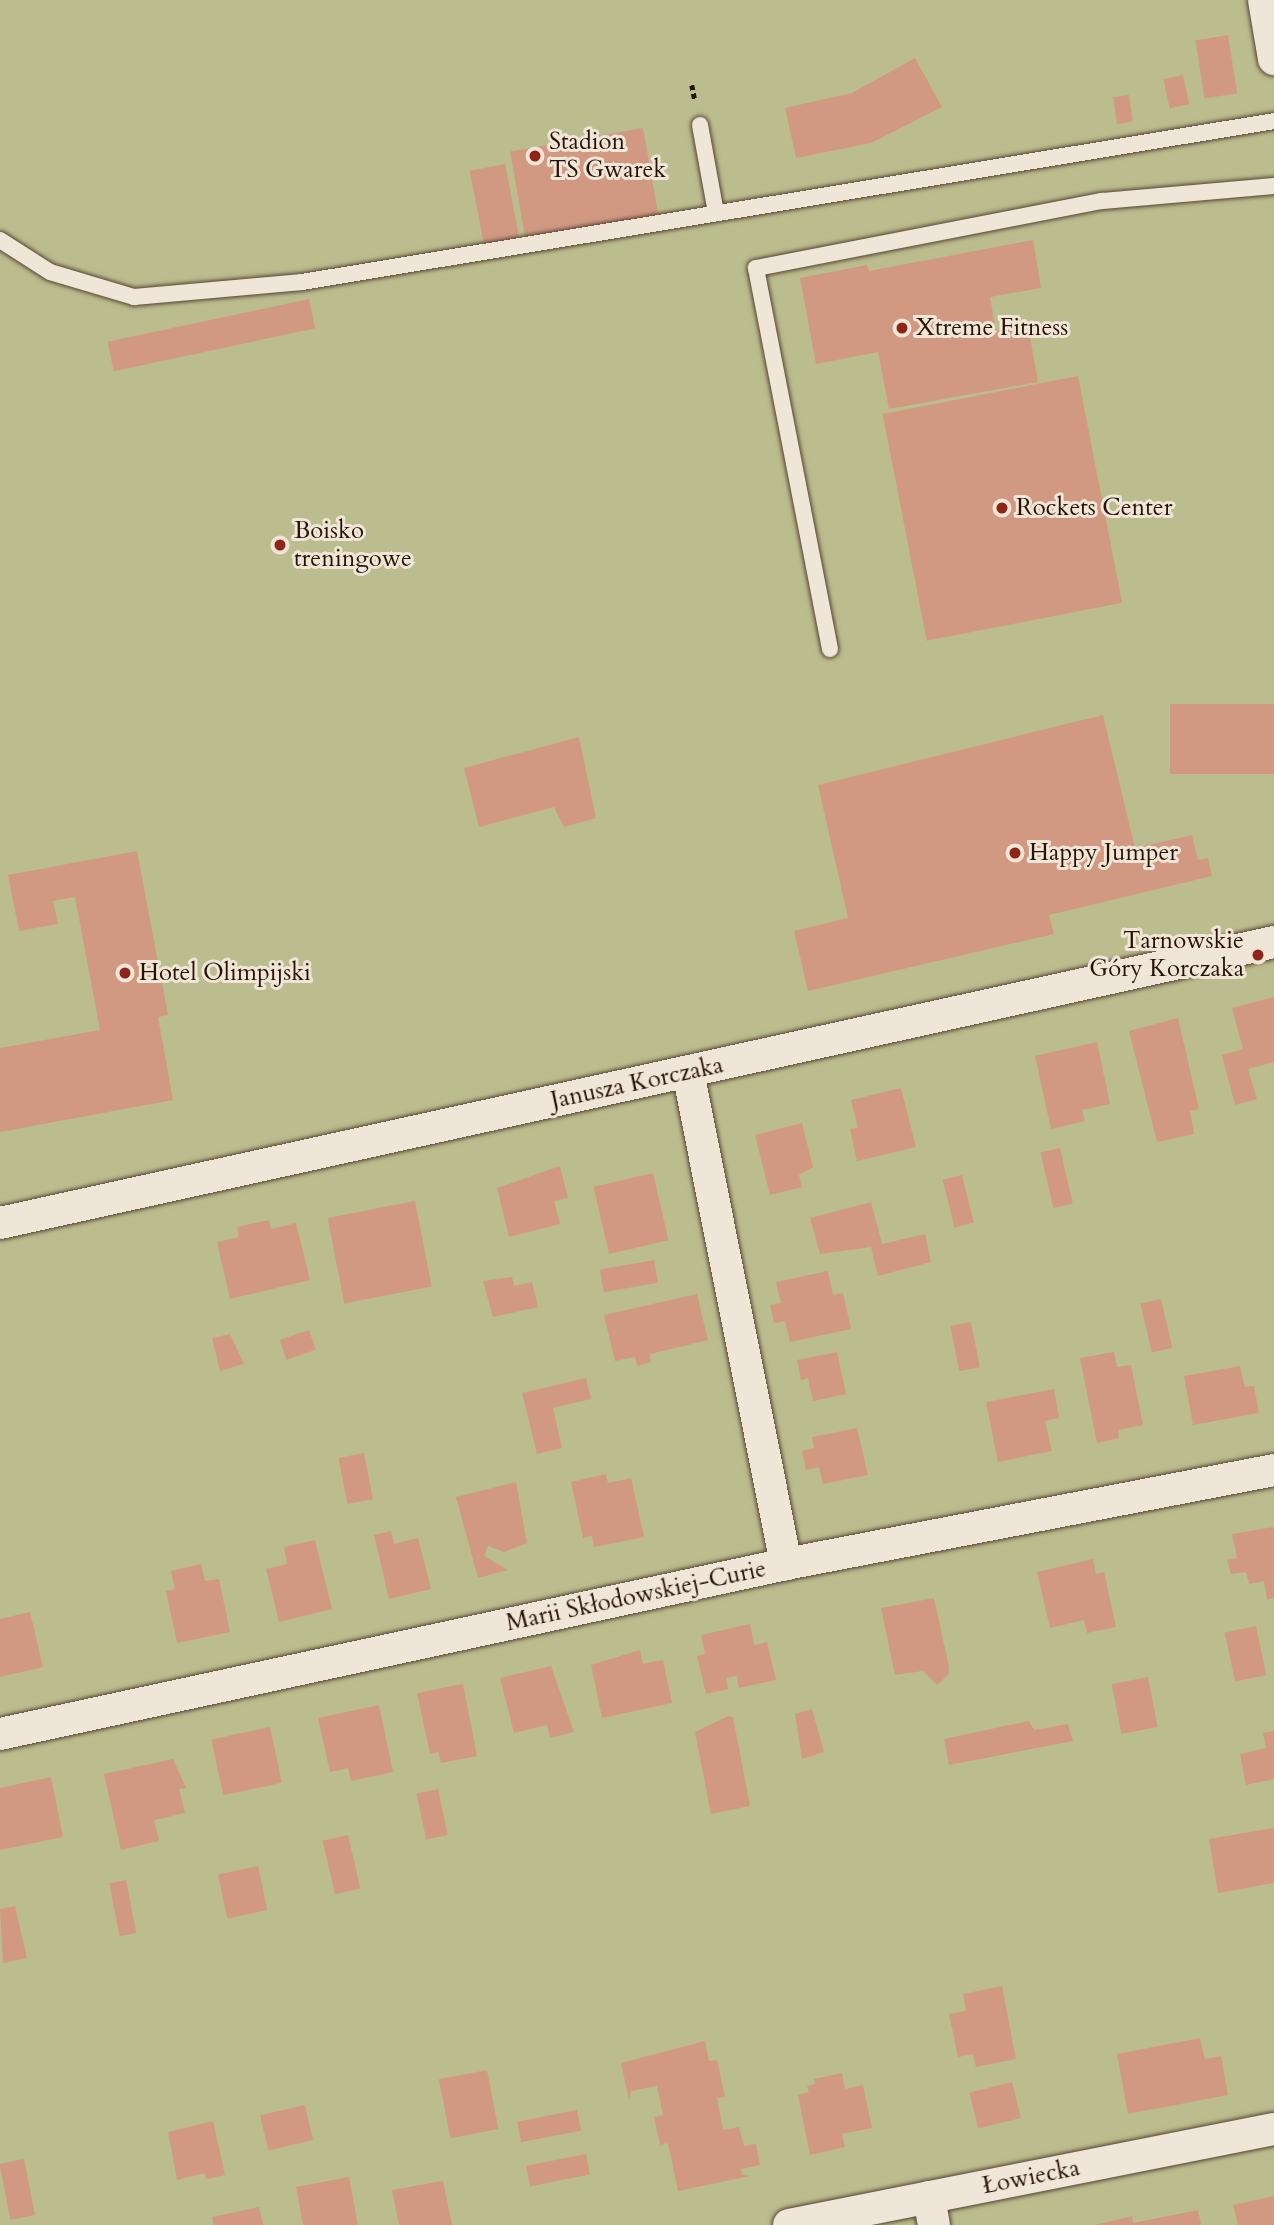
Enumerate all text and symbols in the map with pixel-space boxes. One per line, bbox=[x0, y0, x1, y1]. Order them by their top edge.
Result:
place label: Stadion TS Gwarek bbox=[549, 128, 666, 184]
marker: Stadion TS Gwarek bbox=[527, 148, 543, 164]
place label: Xtreme Fitness bbox=[916, 314, 1068, 342]
marker: Xtreme Fitness bbox=[894, 320, 910, 336]
place label: Rockets Center bbox=[1016, 494, 1172, 522]
marker: Rockets Center bbox=[994, 500, 1010, 516]
place label: Boisko treningowe bbox=[294, 517, 412, 573]
marker: Boisko treningowe bbox=[272, 537, 288, 553]
place label: Happy Jumper bbox=[1029, 839, 1178, 867]
marker: Happy Jumper bbox=[1007, 845, 1023, 861]
place label: Tarnowskie Góry Korczaka bbox=[1089, 927, 1244, 983]
marker: Tarnowskie Góry Korczaka bbox=[1250, 947, 1266, 963]
place label: Hotel Olimpijski bbox=[139, 959, 311, 987]
marker: Hotel Olimpijski bbox=[117, 965, 133, 981]
street label: Janusza Korczaka bbox=[548, 1051, 726, 1115]
street label: Marii Skłodowskiej-Curie bbox=[503, 1554, 769, 1638]
street label: Łowiecka bbox=[980, 2153, 1082, 2201]

